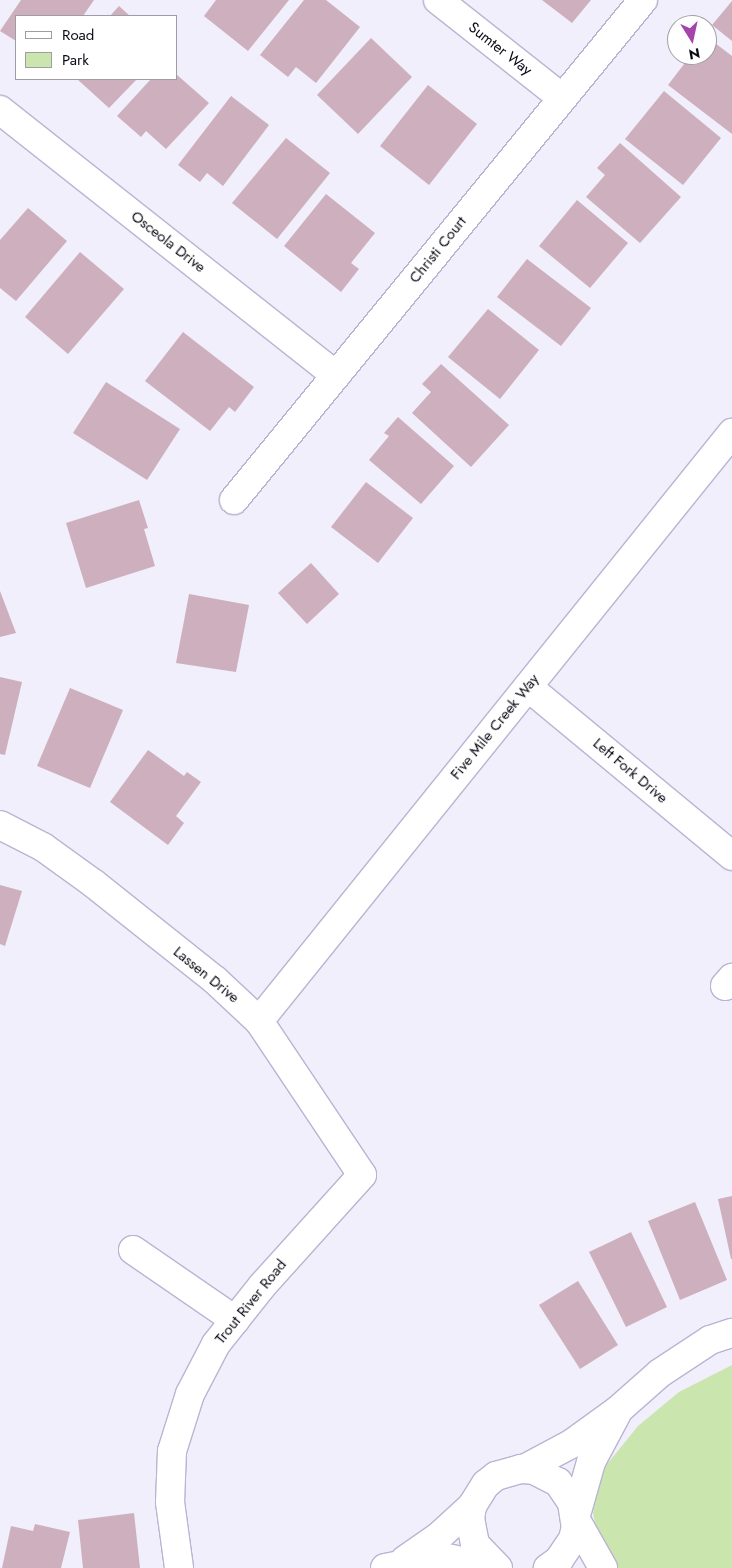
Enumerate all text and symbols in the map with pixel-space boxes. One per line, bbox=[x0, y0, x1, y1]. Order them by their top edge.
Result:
legend bbox=[15, 15, 178, 80]
north arrow bbox=[667, 15, 717, 65]
street label: Sumter Way bbox=[465, 19, 535, 79]
text: Road bbox=[62, 24, 94, 46]
text: N bbox=[687, 43, 702, 65]
text: Park bbox=[62, 49, 89, 71]
street label: Osceola Drive bbox=[127, 207, 209, 277]
street label: Christi Court bbox=[406, 213, 470, 287]
street label: Five Mile Creek Way bbox=[447, 671, 543, 783]
street label: Left Fork Drive bbox=[589, 735, 671, 807]
street label: Lassen Drive bbox=[169, 943, 243, 1007]
street label: Trout River Road bbox=[212, 1256, 290, 1348]

